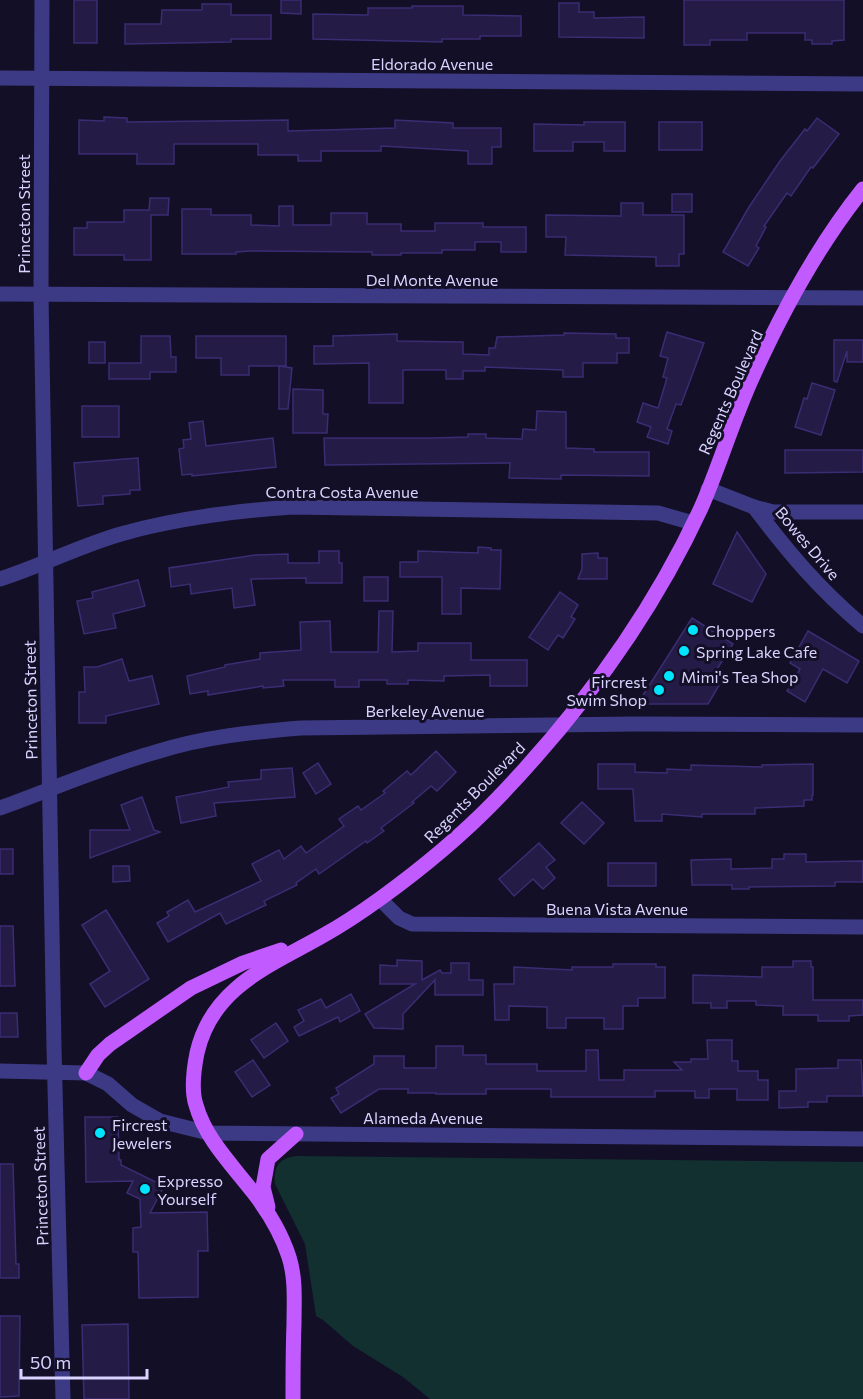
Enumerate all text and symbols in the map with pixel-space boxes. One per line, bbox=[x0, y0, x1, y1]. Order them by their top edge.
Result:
street label: Eldorado Avenue bbox=[371, 54, 493, 73]
street label: Princeton Street bbox=[14, 154, 33, 274]
street label: Del Monte Avenue bbox=[366, 270, 498, 289]
street label: Regents Boulevard bbox=[694, 327, 766, 457]
street label: Contra Costa Avenue bbox=[266, 482, 418, 501]
street label: Bowes Drive bbox=[772, 503, 844, 583]
place label: Choppers bbox=[705, 621, 775, 640]
marker: Choppers bbox=[686, 623, 700, 637]
street label: Princeton Street bbox=[19, 640, 41, 760]
place label: Spring Lake Cafe bbox=[696, 642, 817, 661]
marker: Spring Lake Cafe bbox=[677, 644, 691, 658]
place label: Mimi's Tea Shop bbox=[681, 667, 799, 686]
marker: Mimi's Tea Shop bbox=[662, 669, 676, 683]
place label: Fircrest Swim Shop bbox=[566, 672, 647, 709]
marker: Fircrest Swim Shop bbox=[652, 683, 666, 697]
street label: Berkeley Avenue bbox=[366, 701, 484, 720]
street label: Regents Boulevard bbox=[420, 738, 528, 846]
street label: Buena Vista Avenue bbox=[546, 899, 688, 918]
street label: Alameda Avenue bbox=[363, 1108, 483, 1127]
place label: Fircrest Jewelers bbox=[112, 1115, 172, 1152]
street label: Princeton Street bbox=[28, 1126, 52, 1246]
marker: Fircrest Jewelers bbox=[93, 1126, 107, 1140]
place label: Expresso Yourself bbox=[157, 1171, 223, 1208]
marker: Expresso Yourself bbox=[138, 1182, 152, 1196]
scale bar bbox=[21, 1342, 147, 1380]
text: 50 m bbox=[30, 1351, 71, 1373]

